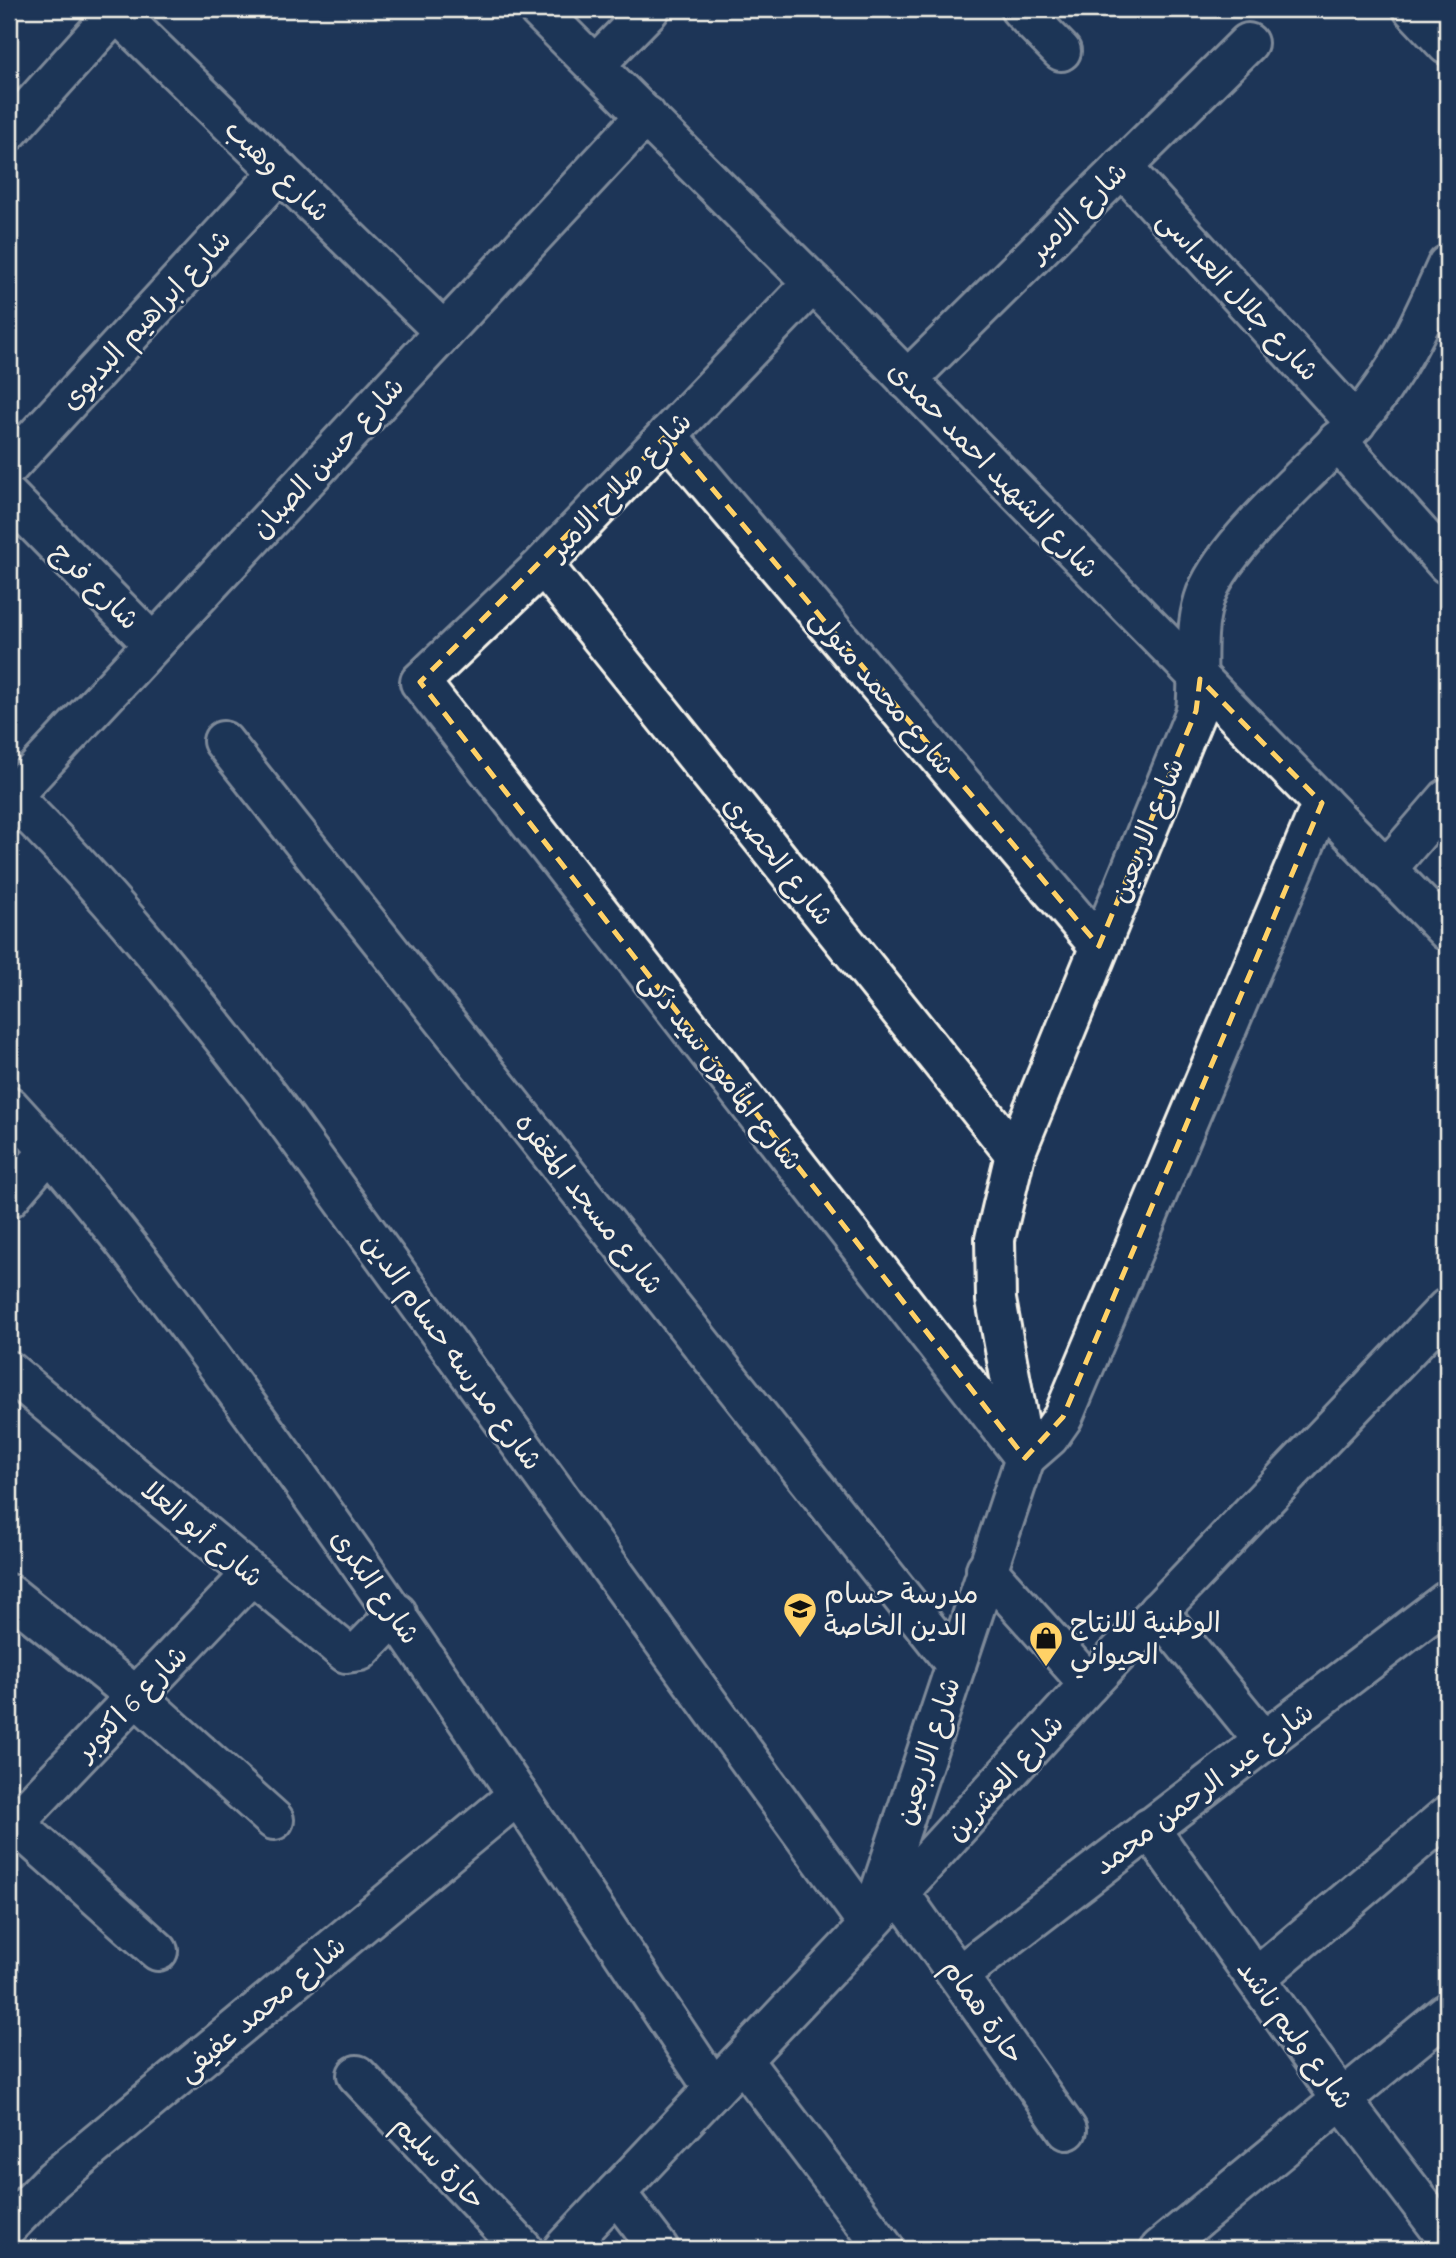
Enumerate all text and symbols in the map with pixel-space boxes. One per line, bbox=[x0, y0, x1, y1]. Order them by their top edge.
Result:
street label: شارع وهيب bbox=[213, 111, 338, 234]
street label: شارع الامير bbox=[1019, 154, 1139, 274]
street label: شارع جلال العداسى bbox=[1146, 202, 1327, 392]
street label: شارع ابراهيم البديوى bbox=[52, 221, 243, 421]
street label: شارع الشهيد احمد حمدى bbox=[876, 353, 1107, 590]
street label: شارع حسن الصبان bbox=[243, 369, 416, 550]
street label: شارع صلاح الامير bbox=[538, 404, 703, 572]
street label: شارع فرج bbox=[40, 534, 147, 641]
street label: شارع محمد متولى bbox=[798, 601, 962, 786]
street label: شارع الاربعين bbox=[1102, 753, 1197, 910]
street label: شارع الحصرى bbox=[711, 788, 842, 936]
street label: شارع المأمون سيد ذكى bbox=[628, 963, 811, 1181]
street label: شارع مسجد المغفره bbox=[503, 1105, 672, 1305]
street label: شارع مدرسه حسام الدين bbox=[350, 1226, 551, 1480]
street label: شارع أبو العلا bbox=[130, 1472, 271, 1599]
street label: شارع البكرى bbox=[318, 1522, 428, 1654]
place label: مدرسة حسام الدين الخاصة bbox=[824, 1576, 979, 1649]
school or university icon: مدرسة حسام الدين الخاصة bbox=[781, 1590, 819, 1639]
place label: الوطنية للانتاج الحيواني bbox=[1070, 1605, 1221, 1679]
shop icon: الوطنية للانتاج الحيواني bbox=[1027, 1619, 1065, 1668]
street label: شارع 6 اكتوبر bbox=[67, 1638, 199, 1773]
street label: شارع الاربعين bbox=[887, 1673, 974, 1831]
street label: شارع عبد الرحمن محمد bbox=[1086, 1694, 1324, 1887]
street label: شارع العشرين bbox=[938, 1706, 1075, 1852]
street label: شارع محمد عفيفى bbox=[170, 1928, 357, 2094]
street label: حارة همام bbox=[930, 1952, 1033, 2074]
street label: شارع وليم ناشد bbox=[1225, 1953, 1362, 2120]
street label: حارة سليم bbox=[381, 2107, 493, 2221]

